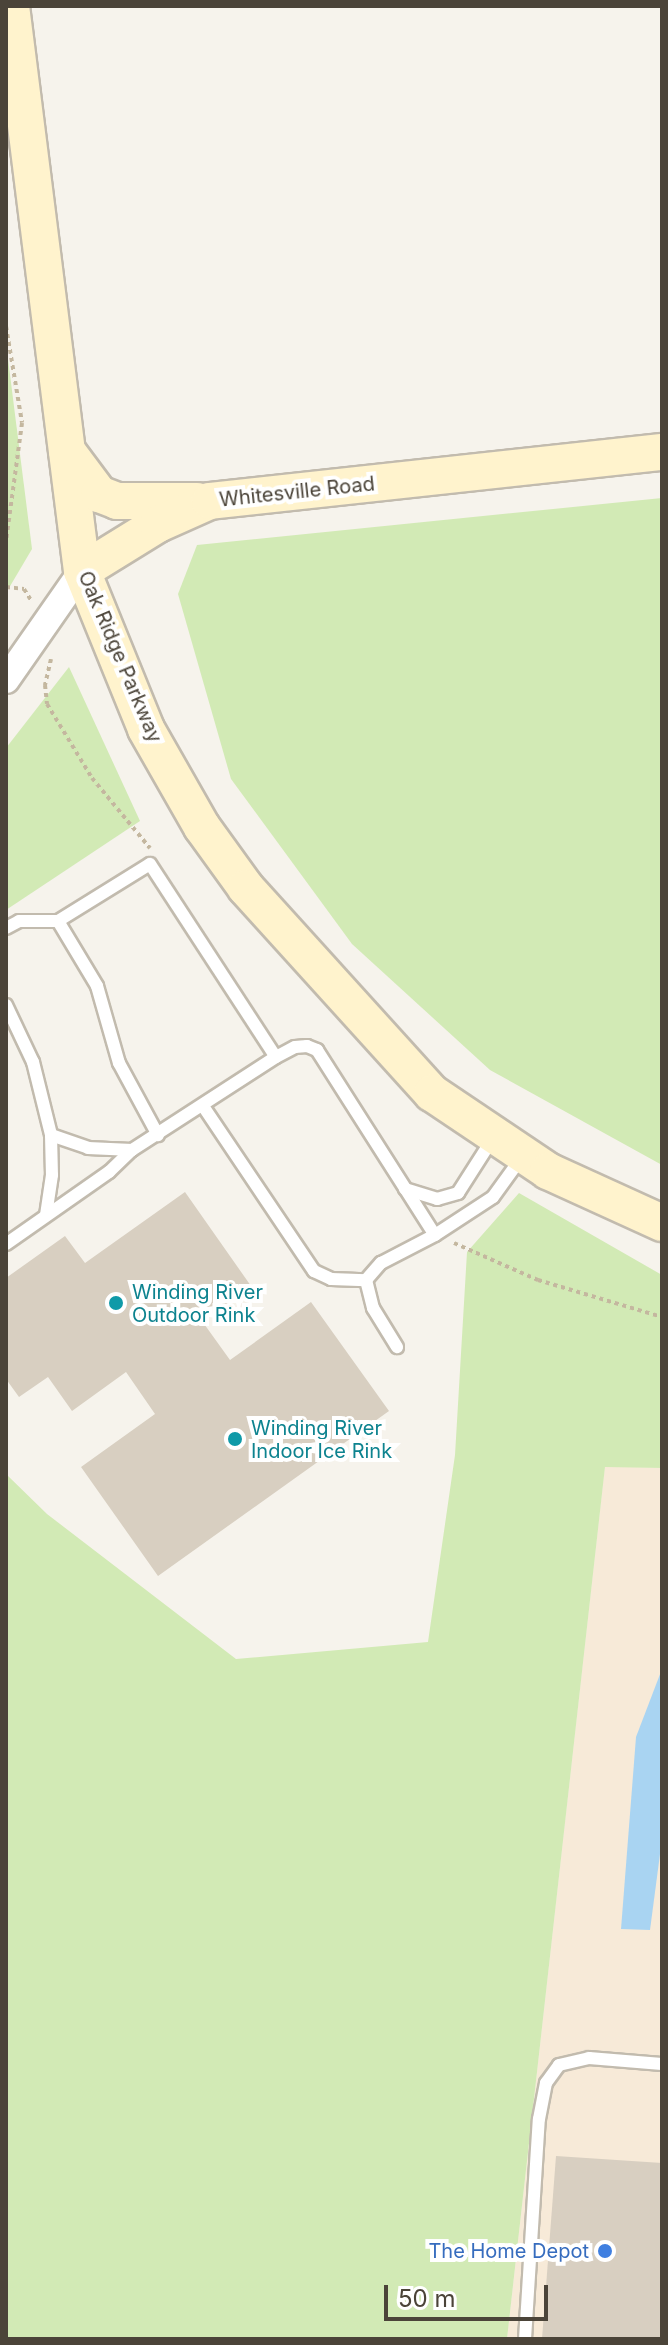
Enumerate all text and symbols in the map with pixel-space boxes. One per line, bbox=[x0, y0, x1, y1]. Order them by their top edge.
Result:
street label: Whitesville Road bbox=[218, 472, 376, 512]
street label: Oak Ridge Parkway bbox=[73, 568, 167, 746]
place label: Winding River Outdoor Rink bbox=[132, 1280, 263, 1327]
marker: Winding River Outdoor Rink bbox=[107, 1294, 125, 1312]
place label: Winding River Indoor Ice Rink bbox=[251, 1416, 392, 1463]
marker: Winding River Indoor Ice Rink bbox=[226, 1430, 244, 1448]
place label: The Home Depot bbox=[428, 2239, 589, 2263]
marker: The Home Depot bbox=[596, 2242, 614, 2260]
scale bar bbox=[388, 2269, 552, 2319]
text: 50 m bbox=[398, 2284, 456, 2313]

